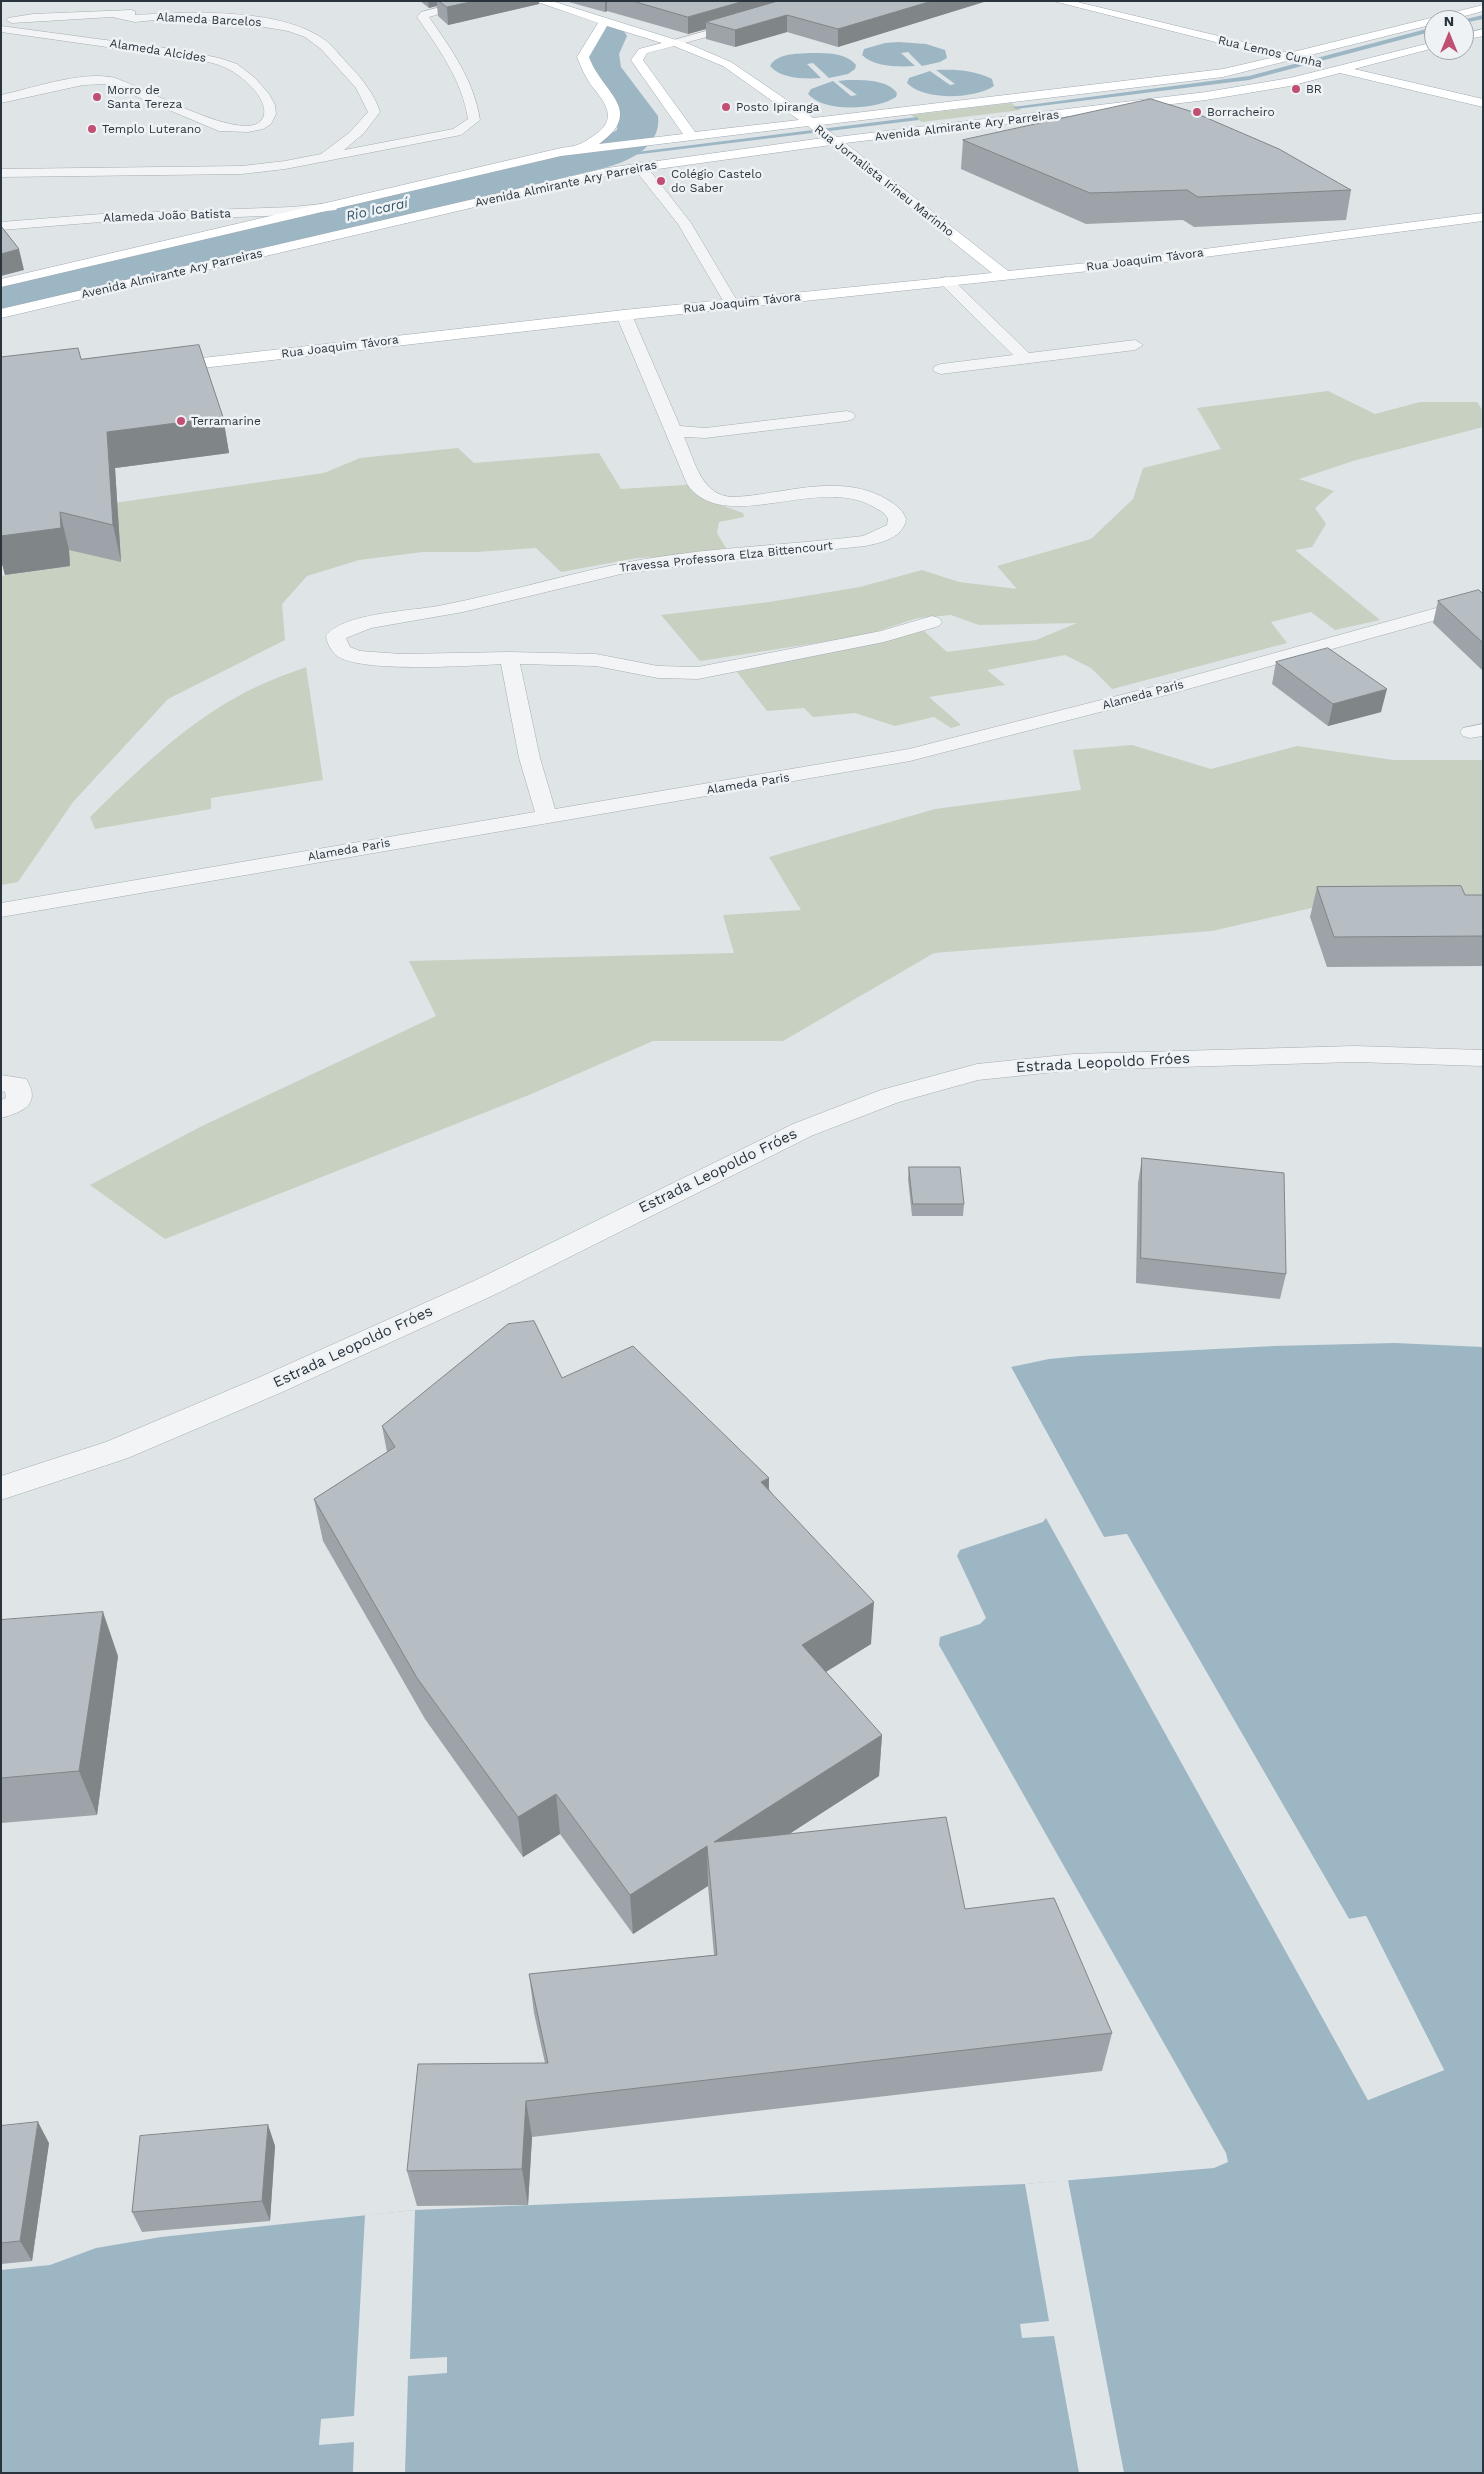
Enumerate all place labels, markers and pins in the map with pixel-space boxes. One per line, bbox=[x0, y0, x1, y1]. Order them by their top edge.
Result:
place label: BR bbox=[1306, 82, 1322, 96]
place label: Morro de Santa Tereza bbox=[107, 83, 182, 111]
marker: BR bbox=[1290, 83, 1302, 95]
marker: Morro de Santa Tereza bbox=[91, 91, 103, 103]
place label: Posto Ipiranga bbox=[736, 100, 819, 114]
marker: Posto Ipiranga bbox=[720, 101, 732, 113]
place label: Borracheiro bbox=[1207, 105, 1275, 119]
marker: Borracheiro bbox=[1191, 106, 1203, 118]
place label: Templo Luterano bbox=[102, 122, 201, 136]
marker: Templo Luterano bbox=[86, 123, 98, 135]
place label: Colégio Castelo do Saber bbox=[671, 167, 762, 195]
marker: Colégio Castelo do Saber bbox=[655, 175, 667, 187]
place label: Terramarine bbox=[191, 414, 261, 428]
marker: Terramarine bbox=[175, 415, 187, 427]

